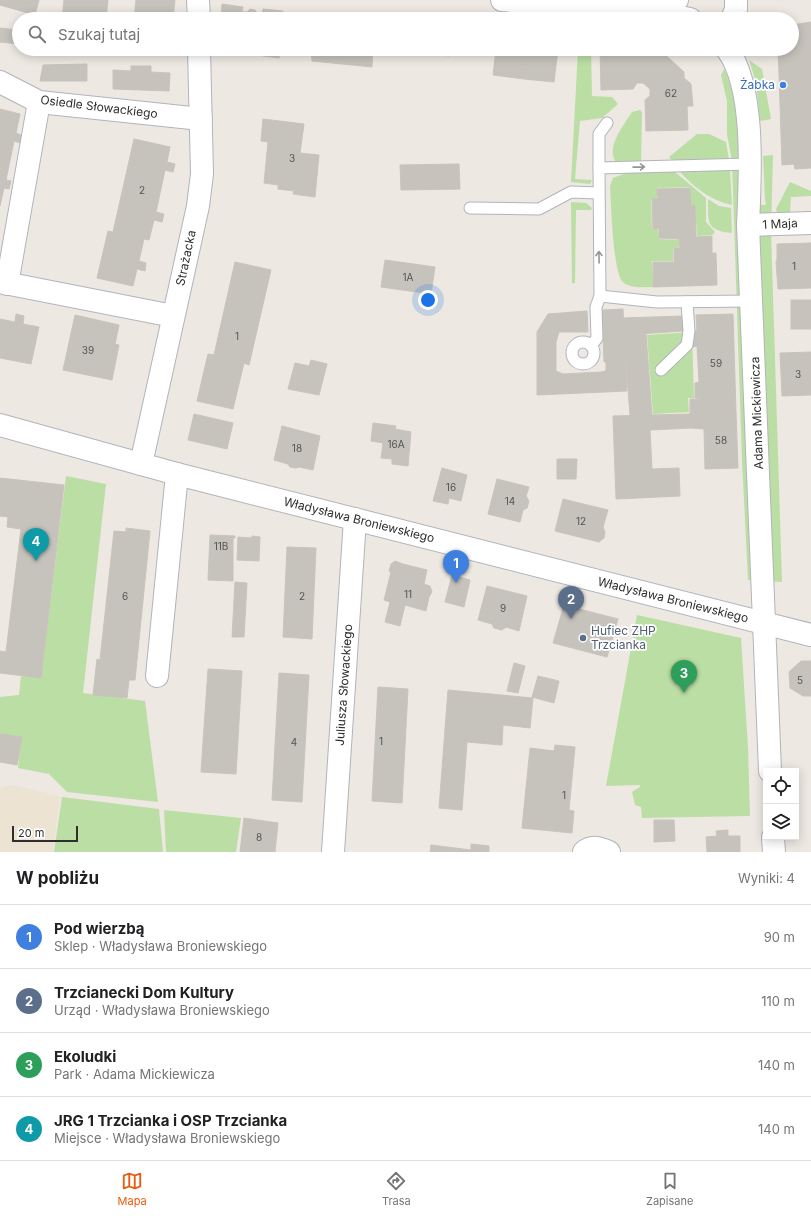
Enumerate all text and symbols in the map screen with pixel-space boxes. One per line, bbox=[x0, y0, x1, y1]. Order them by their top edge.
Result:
search box bbox=[12, 12, 799, 56]
icon: search bbox=[26, 23, 48, 45]
text: Szukaj tutaj bbox=[58, 25, 140, 44]
place label: Żabka bbox=[740, 77, 775, 92]
marker: Żabka bbox=[778, 80, 788, 90]
house number: 62 bbox=[665, 87, 677, 99]
street label: Osiedle Słowackiego bbox=[40, 92, 159, 121]
house number: 3 bbox=[289, 152, 295, 164]
one-way arrow bbox=[632, 163, 645, 171]
house number: 2 bbox=[139, 184, 145, 196]
street label: 1 Maja bbox=[762, 215, 798, 232]
street label: Strażacka bbox=[172, 229, 199, 287]
one-way arrow bbox=[595, 251, 603, 264]
house number: 1 bbox=[792, 260, 796, 272]
house number: 1A bbox=[403, 271, 414, 283]
your location bbox=[418, 290, 438, 310]
house number: 1 bbox=[235, 330, 239, 342]
house number: 39 bbox=[82, 344, 94, 356]
street label: Adama Mickiewicza bbox=[747, 356, 766, 470]
house number: 59 bbox=[710, 357, 722, 369]
house number: 3 bbox=[795, 368, 801, 380]
house number: 58 bbox=[715, 434, 727, 446]
house number: 16A bbox=[387, 438, 405, 450]
house number: 18 bbox=[292, 442, 302, 454]
house number: 16 bbox=[446, 481, 456, 493]
street label: Władysława Broniewskiego bbox=[282, 494, 436, 546]
house number: 14 bbox=[505, 495, 515, 507]
house number: 12 bbox=[576, 515, 586, 527]
pin: 4 bbox=[23, 528, 49, 561]
house number: 11B bbox=[214, 540, 228, 552]
pin: 1 bbox=[443, 550, 469, 583]
street label: Władysława Broniewskiego bbox=[596, 574, 750, 626]
pin: 2 bbox=[558, 586, 584, 619]
house number: 11 bbox=[404, 588, 412, 600]
house number: 6 bbox=[122, 590, 128, 602]
house number: 2 bbox=[299, 590, 305, 602]
house number: 9 bbox=[500, 602, 506, 614]
place label: Hufiec ZHP Trzcianka bbox=[591, 623, 656, 652]
street label: Juliusza Słowackiego bbox=[332, 624, 355, 746]
marker: Hufiec ZHP Trzcianka bbox=[578, 633, 588, 643]
pin: 3 bbox=[671, 660, 697, 693]
house number: 5 bbox=[797, 674, 803, 686]
house number: 1 bbox=[379, 735, 383, 747]
house number: 4 bbox=[291, 736, 297, 748]
map controls bbox=[763, 768, 799, 840]
button: locate bbox=[763, 768, 799, 804]
house number: 1 bbox=[562, 789, 566, 801]
button: layers bbox=[763, 804, 799, 840]
scale bar bbox=[12, 824, 78, 843]
text: 20 m bbox=[18, 826, 44, 840]
house number: 8 bbox=[256, 831, 262, 843]
text: W pobliżu bbox=[16, 868, 99, 888]
text: Wyniki: 4 bbox=[738, 870, 795, 886]
text: Pod wierzbą bbox=[54, 919, 145, 938]
text: 1 bbox=[26, 929, 32, 945]
text: 90 m bbox=[764, 929, 795, 945]
text: Sklep · Władysława Broniewskiego bbox=[54, 938, 267, 954]
text: Trzcianecki Dom Kultury bbox=[54, 983, 234, 1002]
text: 2 bbox=[25, 993, 33, 1009]
text: 110 m bbox=[761, 993, 795, 1009]
text: Urząd · Władysława Broniewskiego bbox=[54, 1002, 270, 1018]
text: Ekoludki bbox=[54, 1047, 116, 1066]
text: 3 bbox=[25, 1057, 33, 1073]
text: 140 m bbox=[758, 1057, 795, 1073]
text: Park · Adama Mickiewicza bbox=[54, 1066, 215, 1082]
text: JRG 1 Trzcianka i OSP Trzcianka bbox=[54, 1111, 287, 1130]
text: 4 bbox=[25, 1121, 33, 1137]
text: 140 m bbox=[758, 1121, 795, 1137]
text: Miejsce · Władysława Broniewskiego bbox=[54, 1130, 280, 1146]
tab: Mapa bbox=[118, 1170, 147, 1208]
tab: Trasa bbox=[382, 1170, 411, 1208]
tab: Zapisane bbox=[646, 1170, 693, 1208]

